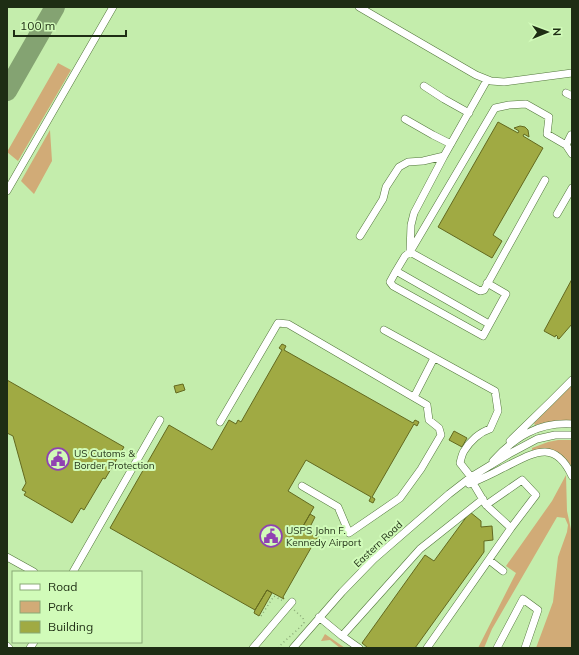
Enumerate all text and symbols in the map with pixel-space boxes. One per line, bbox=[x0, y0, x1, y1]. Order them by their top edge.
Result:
scale bar bbox=[14, 12, 126, 38]
north arrow bbox=[527, 12, 567, 52]
text: 100 m bbox=[20, 18, 55, 33]
text: N bbox=[550, 28, 564, 36]
public building icon: US Cutoms & Border Protection bbox=[45, 446, 71, 472]
place label: US Cutoms & Border Protection bbox=[74, 447, 155, 472]
street label: Eastern Road bbox=[351, 518, 405, 570]
public building icon: USPS John F. Kennedy Airport bbox=[258, 523, 284, 549]
place label: USPS John F. Kennedy Airport bbox=[286, 524, 362, 549]
legend bbox=[12, 571, 142, 643]
text: Road bbox=[48, 579, 77, 594]
text: Park bbox=[48, 599, 74, 614]
text: Building bbox=[48, 619, 93, 634]

